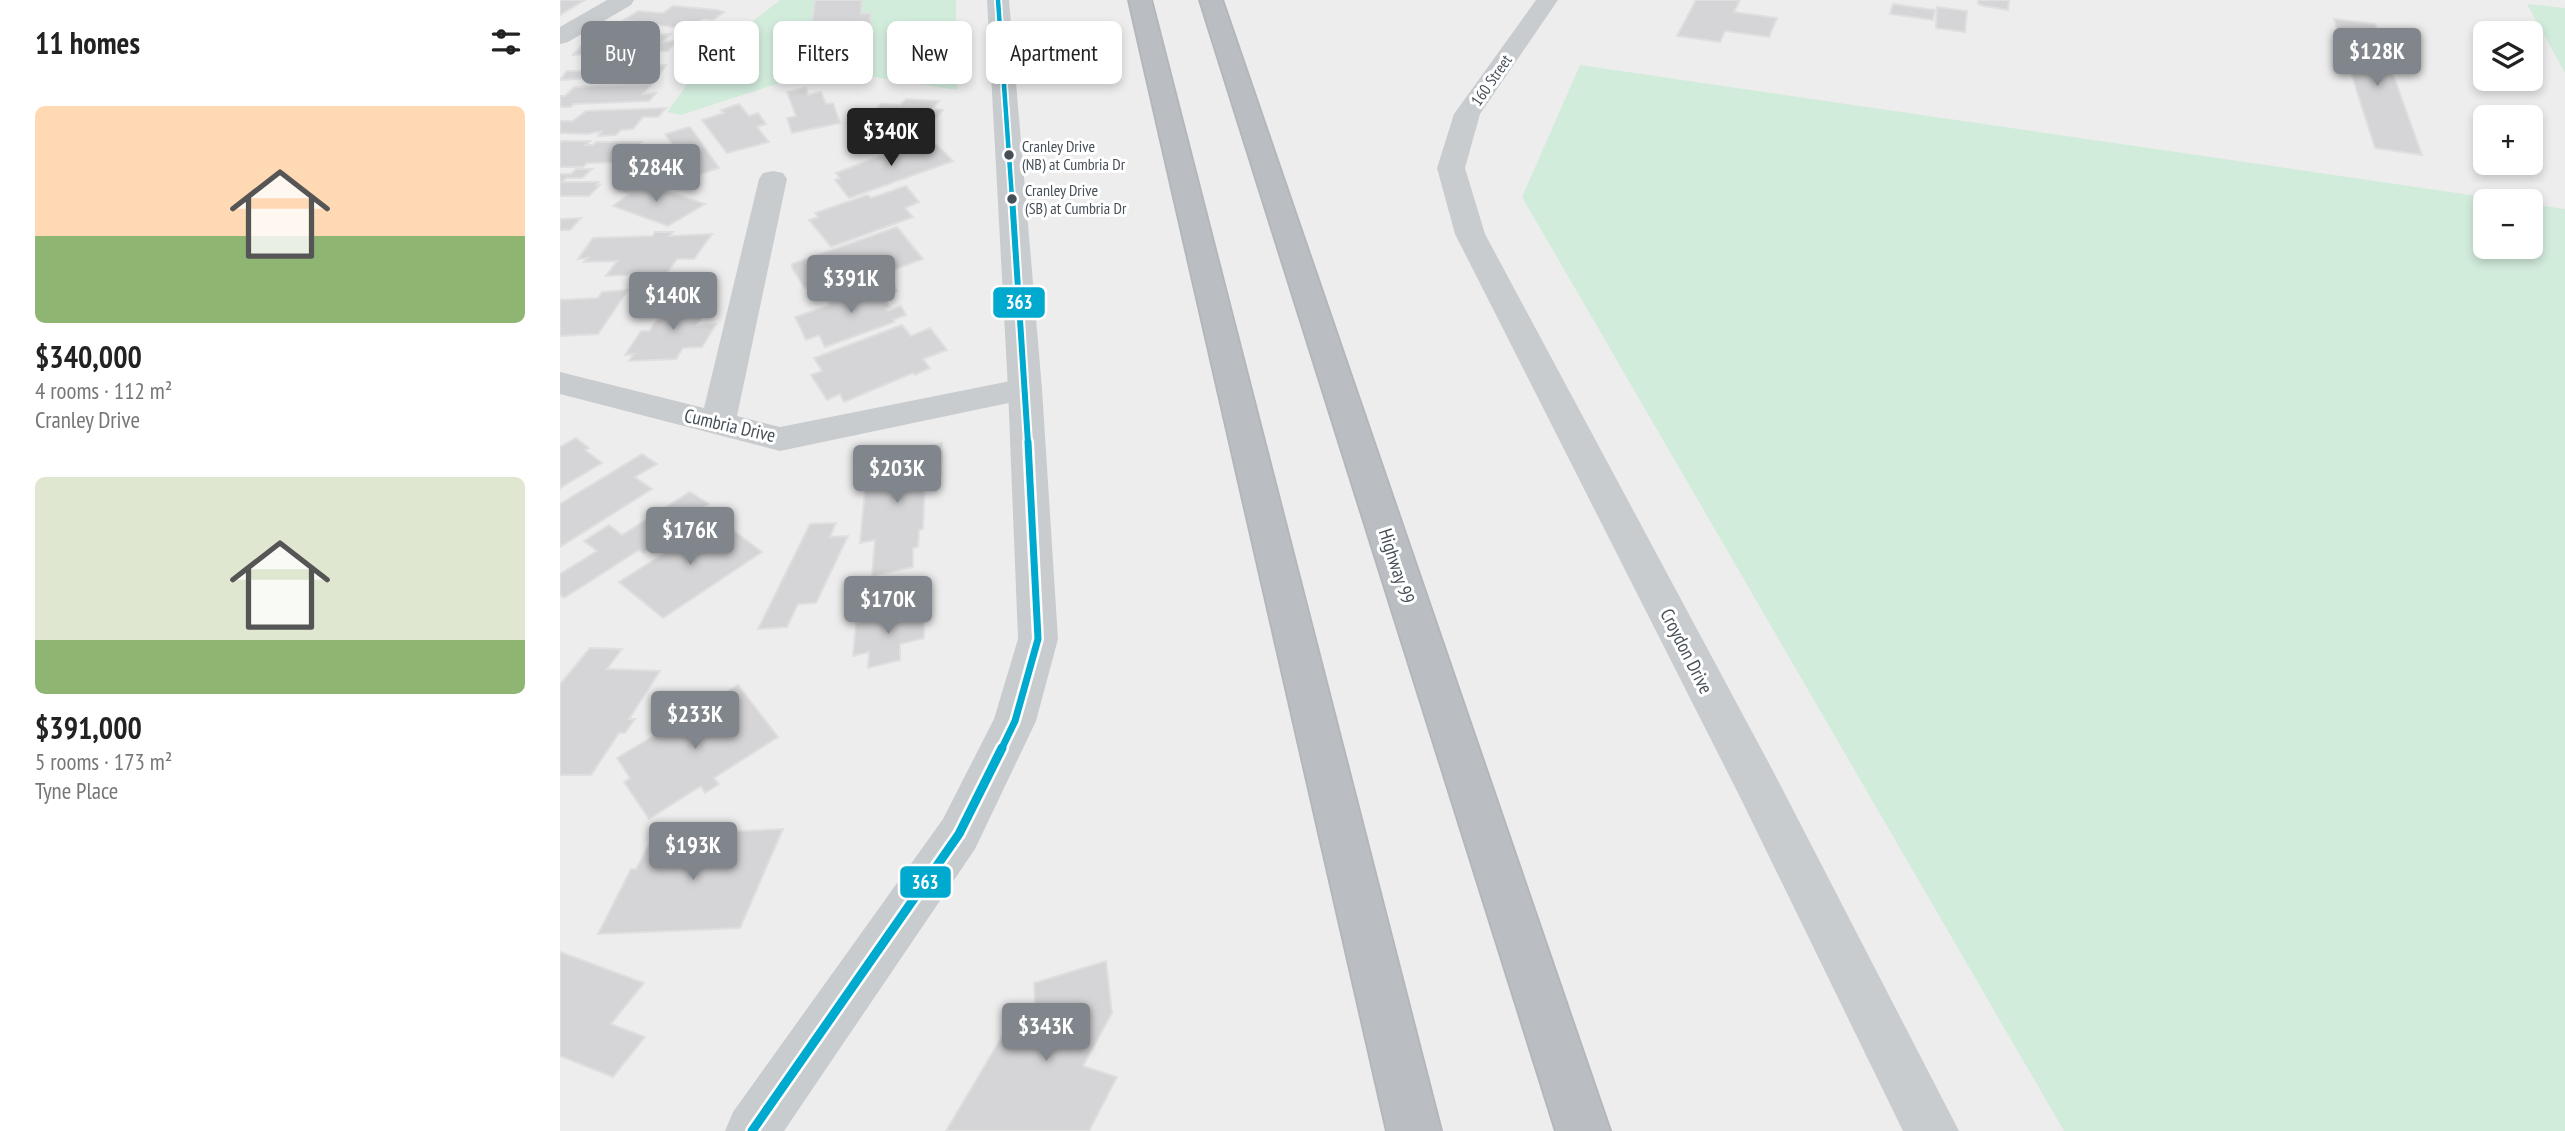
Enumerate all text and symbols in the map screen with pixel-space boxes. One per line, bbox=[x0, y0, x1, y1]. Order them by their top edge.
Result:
chip: Buy bbox=[581, 21, 660, 84]
chip: Rent bbox=[674, 21, 759, 84]
chip: Filters bbox=[773, 21, 873, 84]
chip: New bbox=[887, 21, 972, 84]
chip: Apartment bbox=[986, 21, 1122, 84]
map controls bbox=[2473, 21, 2543, 259]
button: layers bbox=[2473, 21, 2543, 91]
text: 11 homes bbox=[35, 23, 140, 62]
icon: filters bbox=[487, 23, 525, 61]
pin: $128K bbox=[2328, 28, 2426, 88]
text: $128K bbox=[2349, 36, 2405, 65]
street label: 160 Street bbox=[1466, 50, 1516, 110]
button: + bbox=[2473, 105, 2543, 175]
pin: $340K bbox=[842, 108, 940, 168]
text: $340K bbox=[863, 116, 919, 145]
place label: Cranley Drive (NB) at Cumbria Dr bbox=[1022, 136, 1126, 174]
pin: $284K bbox=[607, 144, 705, 204]
marker: Cranley Drive (NB) at Cumbria Dr bbox=[1002, 148, 1016, 162]
icon: home bbox=[217, 151, 343, 277]
text: $284K bbox=[628, 152, 684, 181]
place label: Cranley Drive (SB) at Cumbria Dr bbox=[1025, 180, 1127, 218]
button: − bbox=[2473, 189, 2543, 259]
marker: Cranley Drive (SB) at Cumbria Dr bbox=[1005, 192, 1019, 206]
pin: $391K bbox=[802, 256, 900, 315]
text: $391K bbox=[823, 263, 879, 292]
pin: $140K bbox=[624, 272, 722, 332]
text: $140K bbox=[645, 280, 701, 309]
line badge: 363 bbox=[992, 286, 1046, 319]
text: 363 bbox=[1005, 290, 1033, 314]
text: $340,000 bbox=[35, 337, 142, 376]
text: 4 rooms · 112 m² bbox=[35, 376, 172, 405]
street label: Cumbria Drive bbox=[682, 403, 778, 447]
text: Cranley Drive bbox=[35, 405, 140, 434]
pin: $203K bbox=[848, 446, 946, 505]
text: $203K bbox=[869, 453, 925, 482]
pin: $176K bbox=[641, 508, 739, 567]
text: $176K bbox=[662, 515, 718, 544]
icon: home bbox=[217, 522, 343, 648]
street label: Highway 99 bbox=[1374, 525, 1420, 607]
pin: $170K bbox=[839, 576, 937, 636]
text: $170K bbox=[860, 584, 916, 613]
street label: Croydon Drive bbox=[1655, 604, 1719, 698]
pin: $233K bbox=[646, 692, 744, 751]
text: $233K bbox=[667, 699, 723, 728]
text: $391,000 bbox=[35, 708, 142, 747]
text: 5 rooms · 173 m² bbox=[35, 747, 172, 776]
text: Tyne Place bbox=[35, 776, 118, 805]
pin: $193K bbox=[644, 822, 742, 882]
text: $193K bbox=[665, 830, 721, 859]
line badge: 363 bbox=[899, 865, 952, 899]
text: 363 bbox=[911, 870, 939, 894]
pin: $343K bbox=[997, 1004, 1095, 1063]
text: $343K bbox=[1018, 1011, 1074, 1040]

